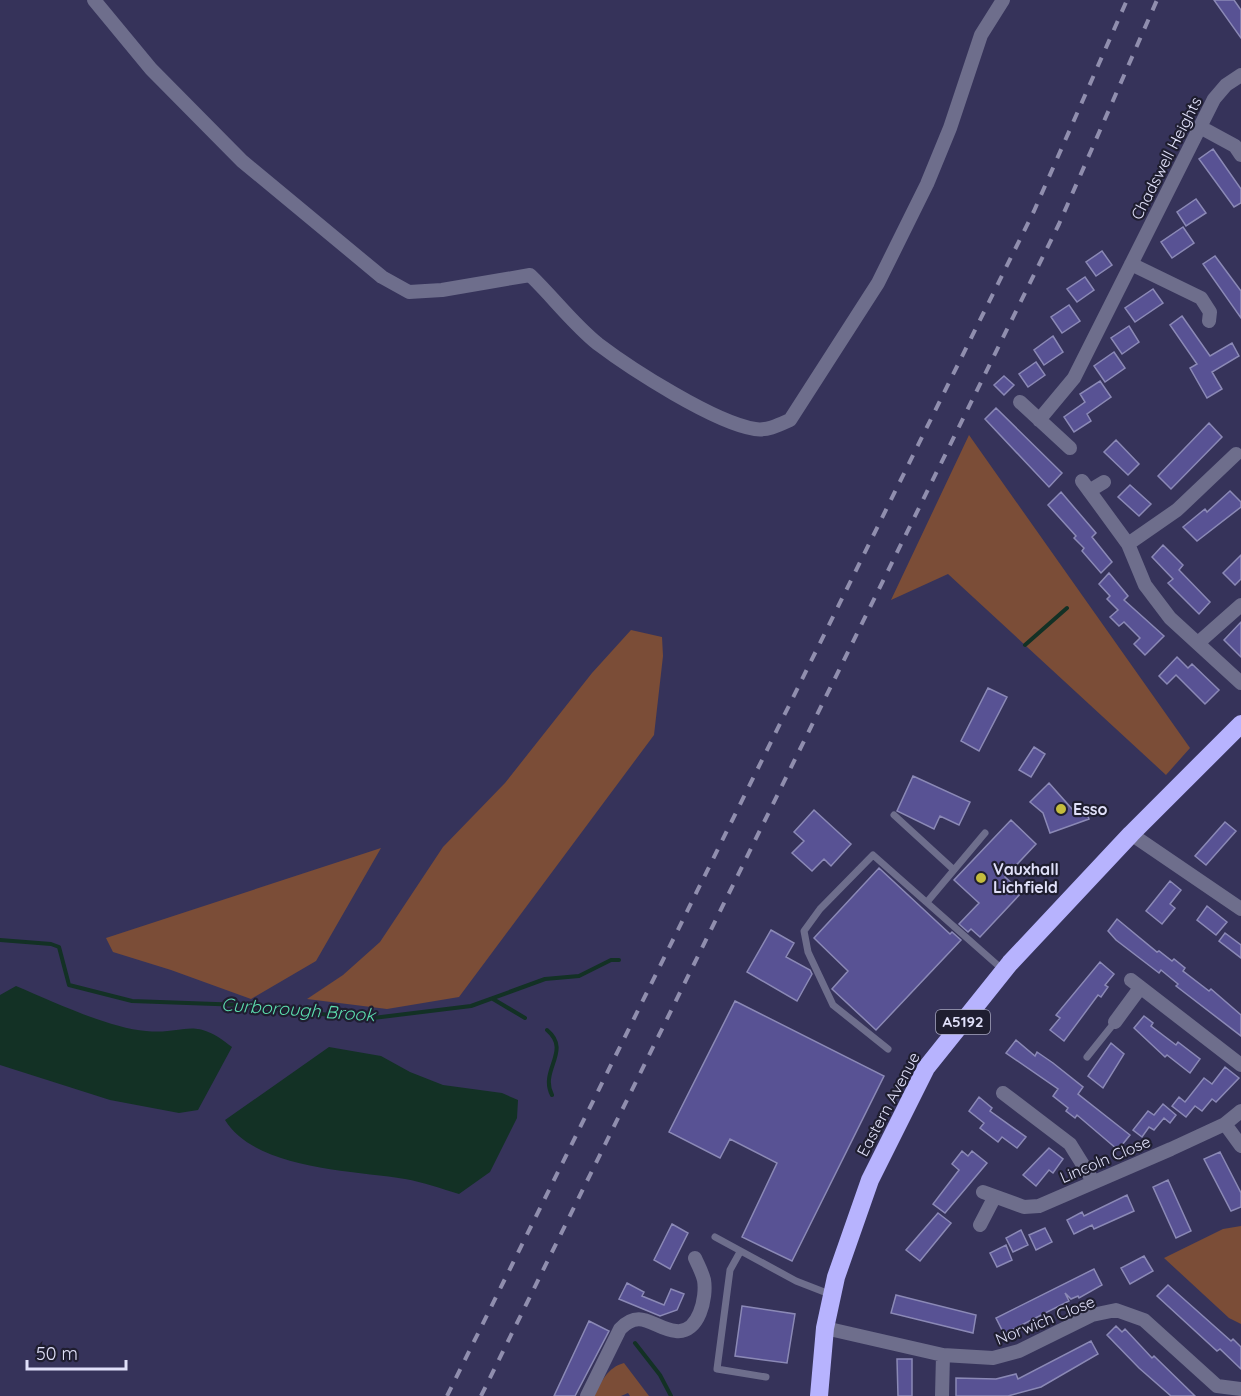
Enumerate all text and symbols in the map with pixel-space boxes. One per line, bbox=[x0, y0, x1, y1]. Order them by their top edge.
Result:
street label: Chadswell Heights bbox=[1126, 93, 1206, 223]
place label: Esso bbox=[1073, 799, 1108, 819]
marker: Esso bbox=[1054, 802, 1068, 816]
place label: Vauxhall Lichfield bbox=[993, 859, 1059, 897]
marker: Vauxhall Lichfield bbox=[974, 871, 988, 885]
water label: Curborough Brook bbox=[220, 993, 377, 1026]
road number: A5192 bbox=[936, 1010, 990, 1034]
street label: Eastern Avenue bbox=[852, 1048, 924, 1160]
street label: Lincoln Close bbox=[1057, 1131, 1153, 1187]
street label: Norwich Close bbox=[992, 1291, 1098, 1349]
scale bar bbox=[27, 1333, 126, 1371]
text: 50 m bbox=[36, 1342, 78, 1365]

